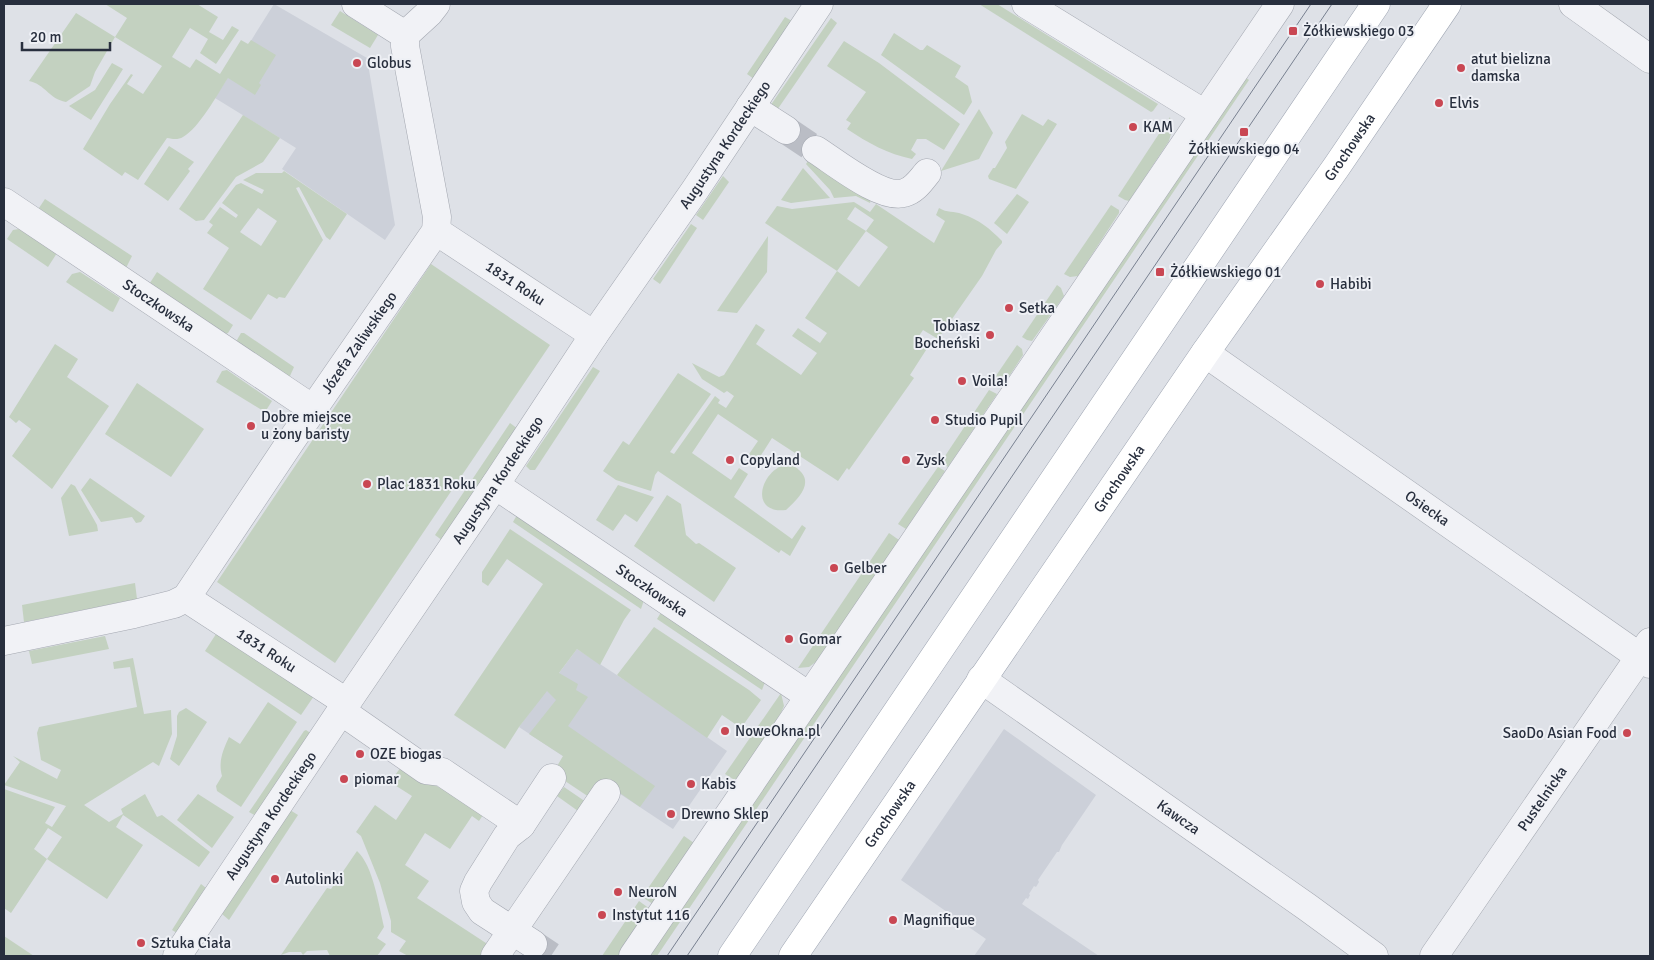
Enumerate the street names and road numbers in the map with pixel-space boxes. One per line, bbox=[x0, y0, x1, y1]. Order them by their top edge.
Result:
street label: Augustyna Kordeckiego bbox=[676, 77, 774, 212]
street label: Grochowska bbox=[1320, 110, 1379, 184]
street label: 1831 Roku bbox=[482, 257, 549, 309]
street label: Stoczkowska bbox=[119, 275, 198, 336]
street label: Józefa Zaliwskiego bbox=[317, 288, 401, 397]
street label: Augustyna Kordeckiego bbox=[448, 412, 547, 548]
street label: Grochowska bbox=[1090, 441, 1149, 516]
street label: Osiecka bbox=[1401, 486, 1453, 530]
street label: Stoczkowska bbox=[613, 560, 691, 621]
street label: 1831 Roku bbox=[233, 624, 300, 676]
street label: Augustyna Kordeckiego bbox=[222, 748, 320, 883]
street label: Pustelnicka bbox=[1514, 763, 1571, 834]
street label: Grochowska bbox=[861, 777, 920, 851]
street label: Kawcza bbox=[1153, 796, 1203, 838]

